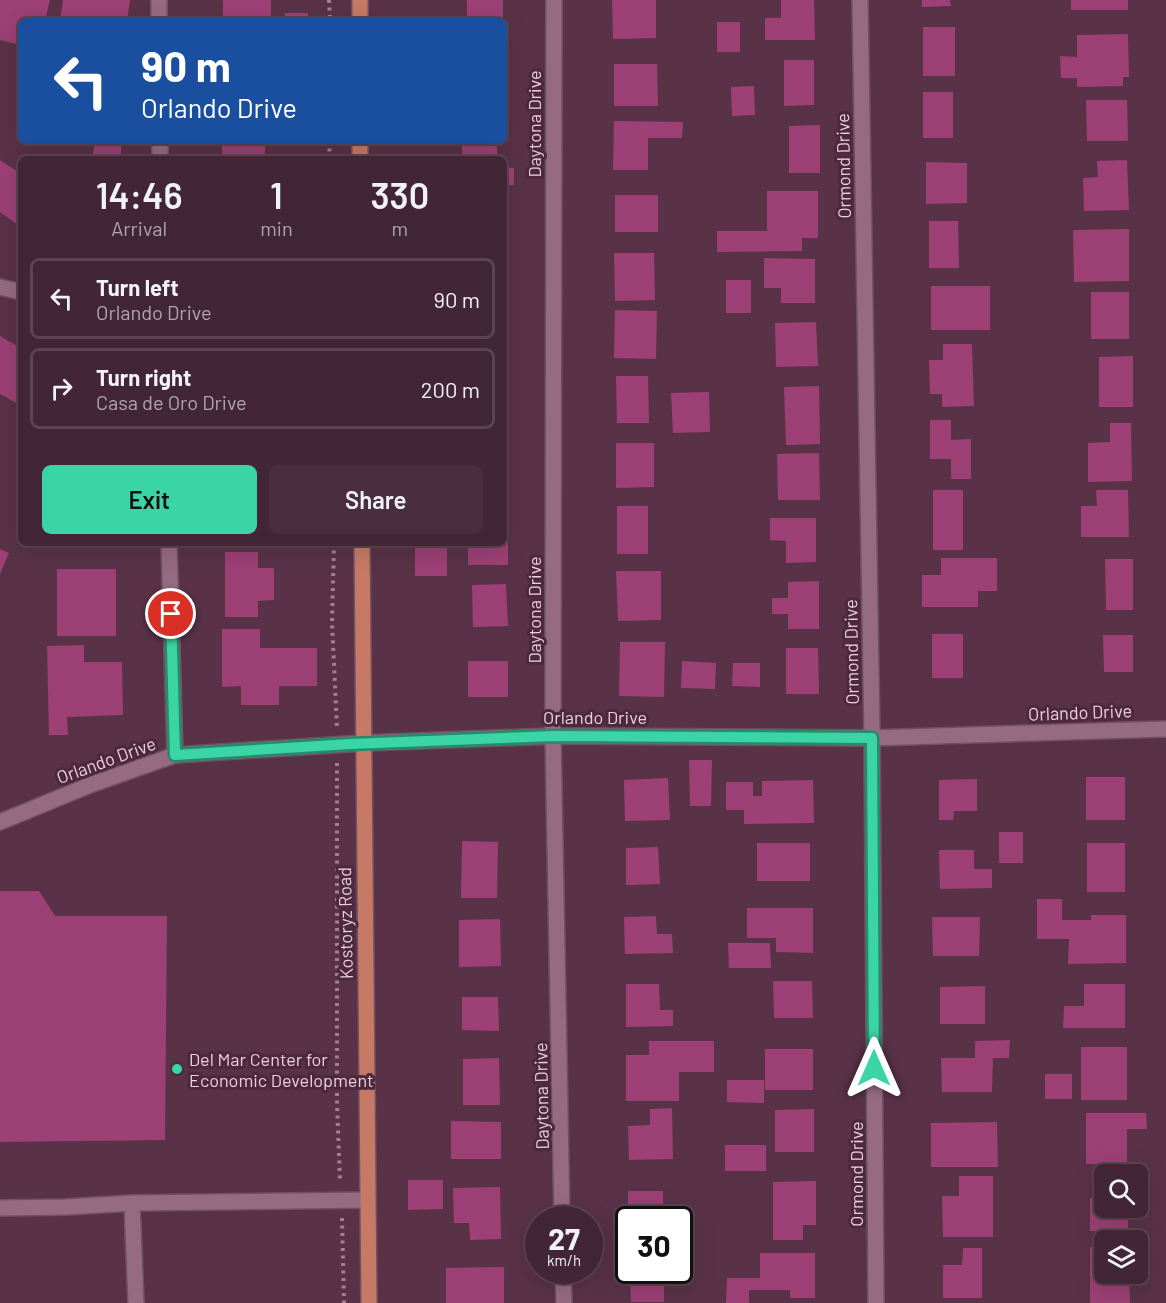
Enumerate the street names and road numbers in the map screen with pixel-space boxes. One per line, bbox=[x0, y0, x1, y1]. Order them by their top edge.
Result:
street label: Daytona Drive bbox=[523, 70, 545, 178]
street label: Ormond Drive bbox=[831, 113, 855, 219]
street label: Daytona Drive bbox=[523, 556, 545, 664]
street label: Ormond Drive bbox=[839, 599, 863, 705]
street label: Orlando Drive bbox=[1028, 699, 1132, 725]
street label: Orlando Drive bbox=[543, 706, 647, 728]
street label: Orlando Drive bbox=[53, 732, 159, 788]
street label: Kostoryz Road bbox=[333, 867, 357, 979]
street label: Daytona Drive bbox=[529, 1042, 553, 1150]
street label: Ormond Drive bbox=[845, 1121, 867, 1227]

